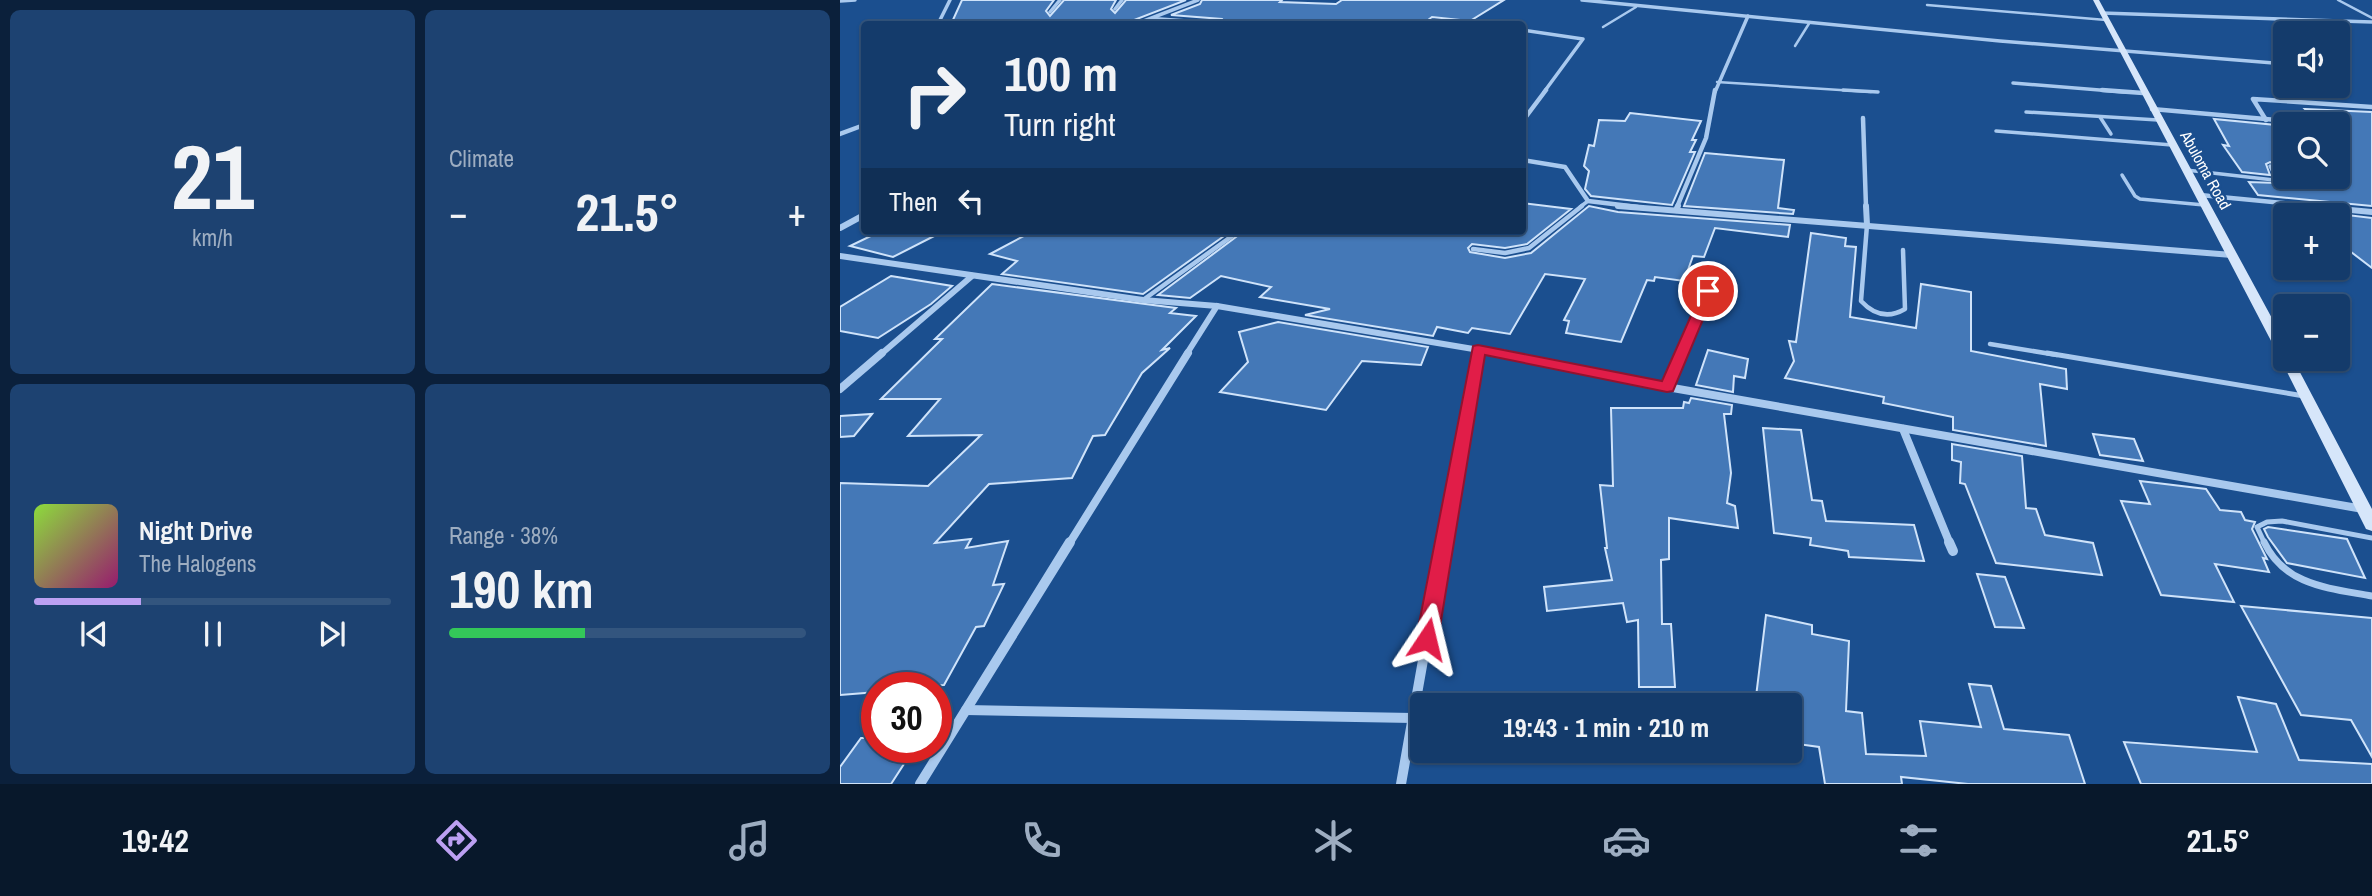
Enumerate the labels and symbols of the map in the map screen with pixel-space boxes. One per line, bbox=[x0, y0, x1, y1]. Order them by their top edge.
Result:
street label: Abuloma Road bbox=[2175, 126, 2237, 213]
pin bbox=[1678, 261, 1738, 321]
position arrow bbox=[1390, 602, 1464, 676]
speed limit sign: 30 bbox=[861, 672, 952, 763]

